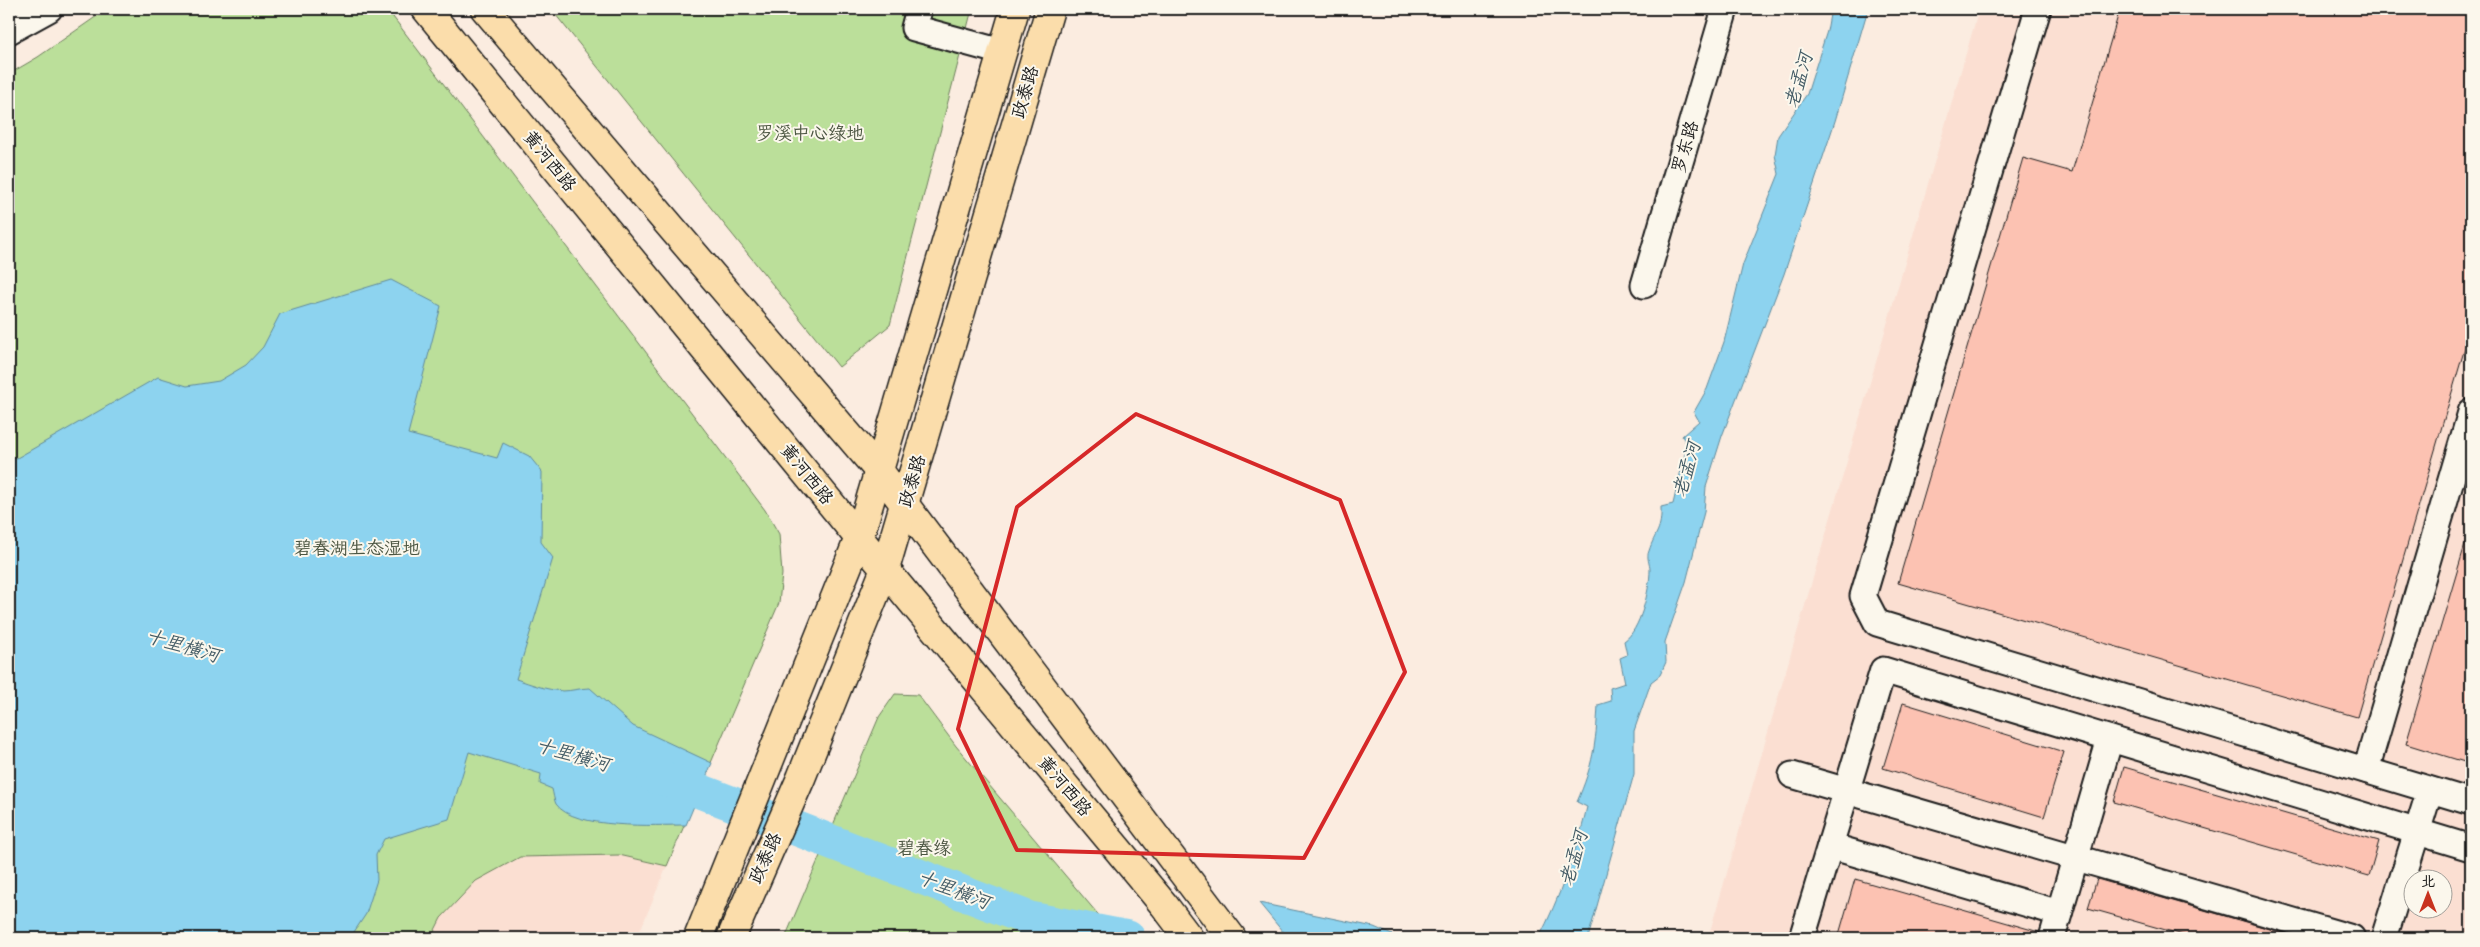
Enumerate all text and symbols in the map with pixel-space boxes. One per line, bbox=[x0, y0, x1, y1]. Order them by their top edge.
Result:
water label: 老孟河 bbox=[1781, 47, 1819, 111]
street label: 政泰路 bbox=[1008, 63, 1043, 121]
street label: 罗东路 bbox=[1668, 118, 1703, 176]
park label: 罗溪中心绿地 bbox=[756, 123, 864, 144]
street label: 黄河西路 bbox=[519, 127, 580, 196]
water label: 老孟河 bbox=[1669, 436, 1707, 500]
street label: 黄河西路 bbox=[776, 440, 837, 509]
street label: 政泰路 bbox=[895, 452, 930, 510]
park label: 碧春湖生态湿地 bbox=[294, 538, 420, 559]
water label: 十里横河 bbox=[143, 625, 225, 669]
water label: 十里横河 bbox=[533, 734, 615, 778]
street label: 黄河西路 bbox=[1033, 752, 1096, 821]
water label: 老孟河 bbox=[1556, 825, 1594, 889]
street label: 政泰路 bbox=[745, 829, 786, 887]
park label: 碧春缘 bbox=[897, 838, 951, 859]
water label: 十里横河 bbox=[914, 866, 996, 916]
north arrow bbox=[2402, 870, 2452, 920]
text: 北 bbox=[2421, 873, 2435, 890]

